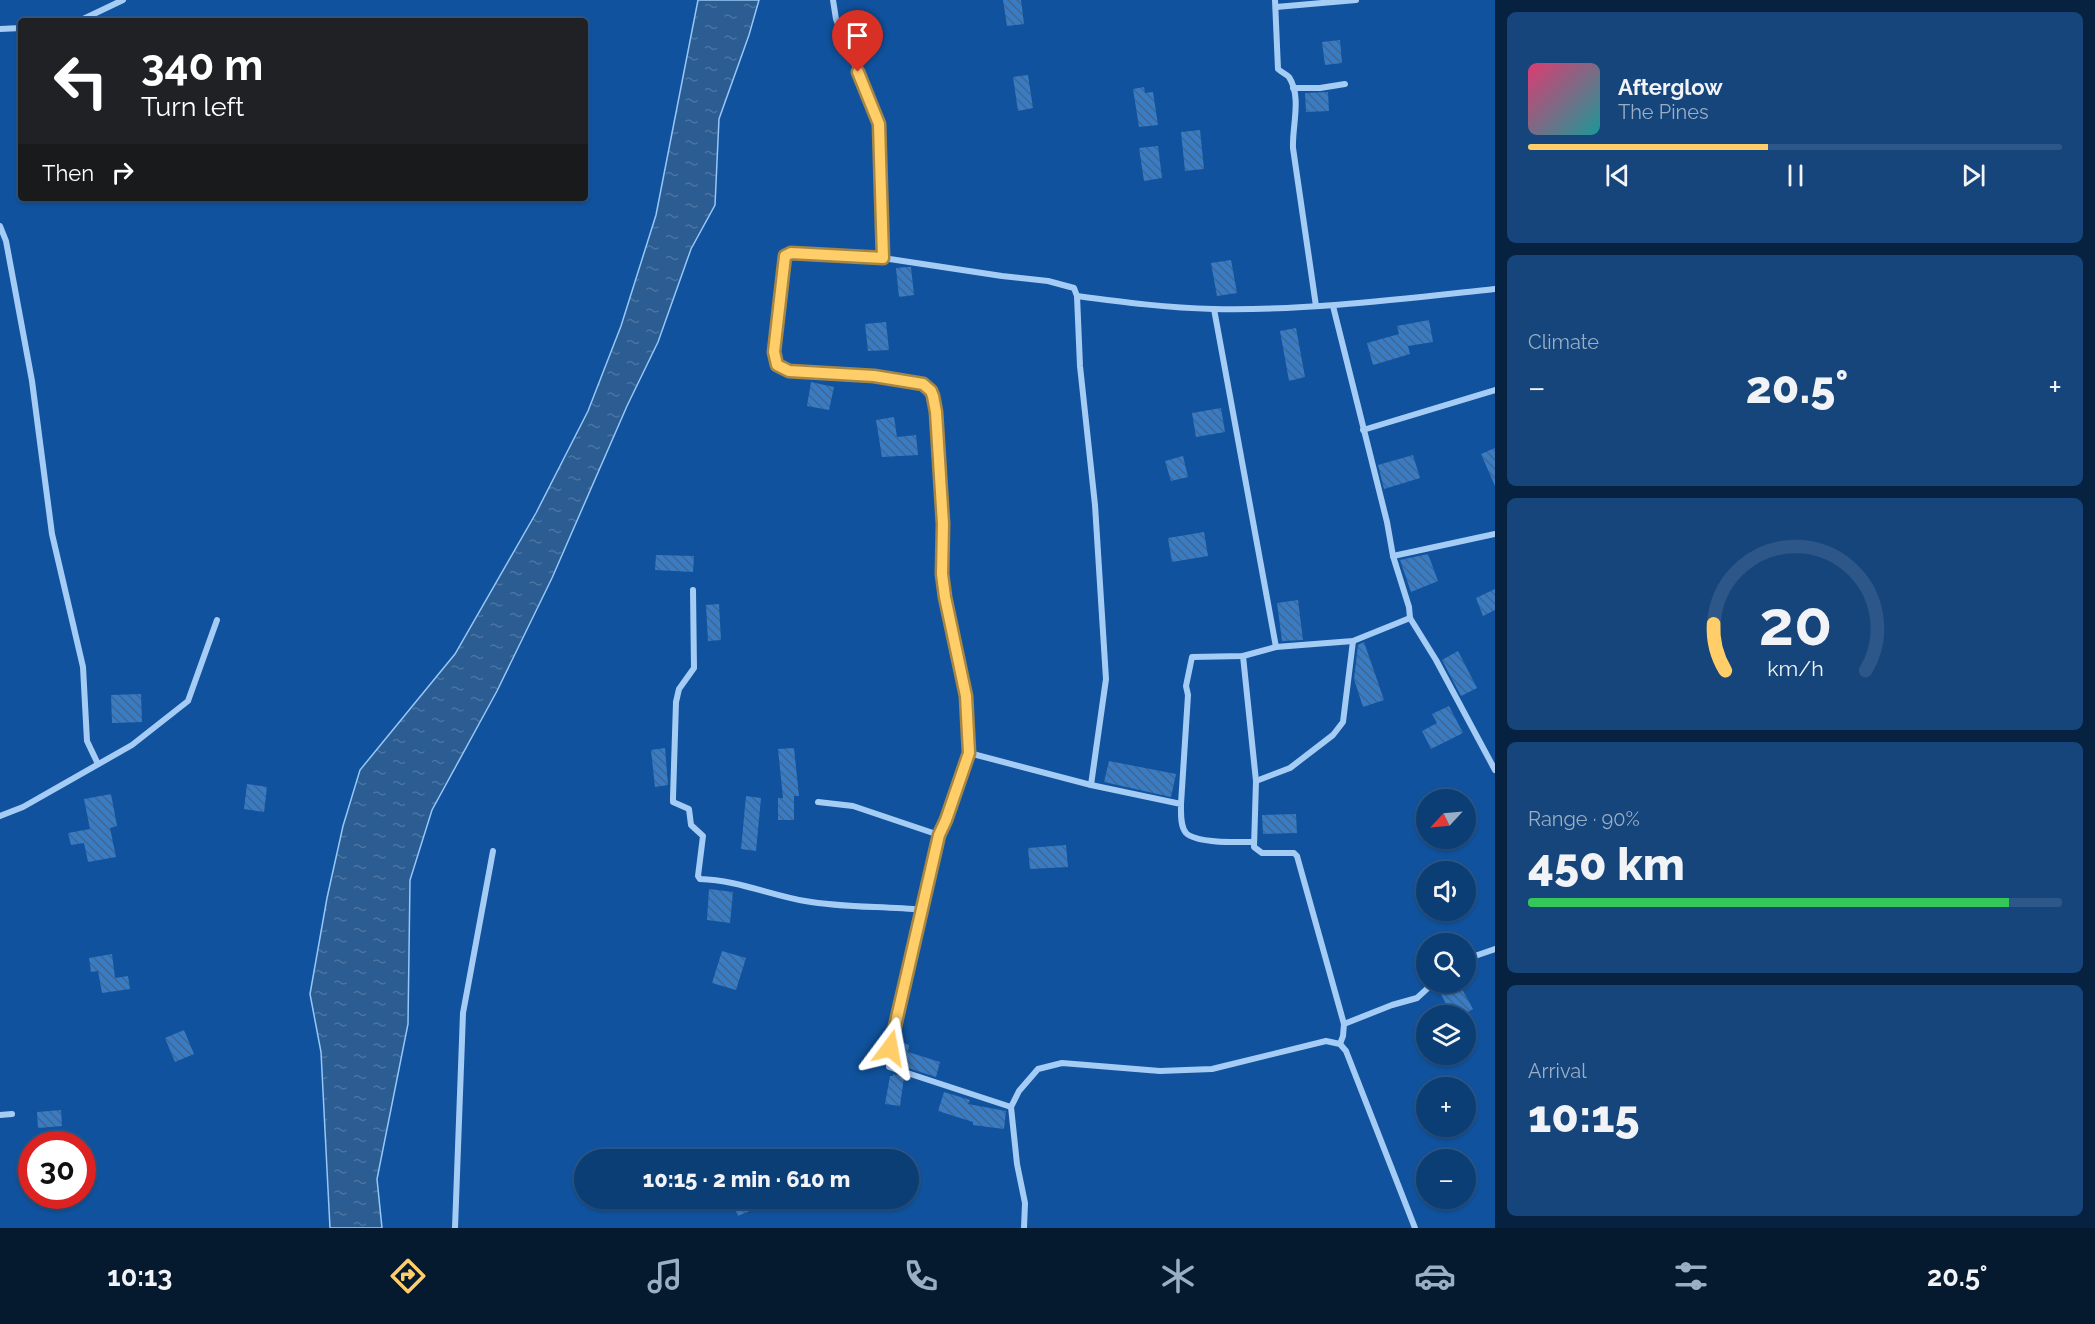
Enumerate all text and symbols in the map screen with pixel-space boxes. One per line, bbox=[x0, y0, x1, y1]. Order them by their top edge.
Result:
pin bbox=[832, 10, 883, 72]
icon: arrive bbox=[841, 19, 874, 52]
text: 340 m bbox=[141, 41, 263, 90]
icon: left bbox=[42, 42, 120, 120]
text: Afterglow bbox=[1618, 74, 1723, 100]
text: Turn left bbox=[141, 91, 244, 122]
text: The Pines bbox=[1618, 100, 1709, 124]
icon: right bbox=[106, 156, 139, 189]
icon: previous bbox=[1601, 159, 1634, 192]
icon: pause bbox=[1779, 159, 1812, 192]
icon: next bbox=[1957, 159, 1990, 192]
text: Then bbox=[42, 160, 94, 186]
text: Climate bbox=[1528, 330, 1599, 354]
text: 20.5° bbox=[1746, 361, 1848, 414]
text: − bbox=[1528, 368, 1546, 407]
text: + bbox=[2048, 368, 2062, 407]
text: 20 bbox=[1758, 586, 1832, 660]
text: km/h bbox=[1767, 656, 1823, 681]
north arrow bbox=[1416, 789, 1476, 849]
map controls bbox=[1416, 789, 1476, 1209]
text: Range · 90% bbox=[1528, 807, 1640, 831]
text: 450 km bbox=[1528, 838, 1685, 891]
button: sound bbox=[1416, 861, 1476, 921]
button: search bbox=[1416, 933, 1476, 993]
button: layers bbox=[1416, 1005, 1476, 1065]
position arrow bbox=[858, 1016, 922, 1080]
text: Arrival bbox=[1528, 1059, 1587, 1083]
button: + bbox=[1416, 1077, 1476, 1137]
text: 10:15 bbox=[1528, 1090, 1640, 1143]
speed limit sign: 30 bbox=[18, 1131, 96, 1209]
button: − bbox=[1416, 1149, 1476, 1209]
text: 10:15 · 2 min · 610 m bbox=[643, 1166, 850, 1192]
icon: directions bbox=[387, 1255, 429, 1297]
icon: music bbox=[644, 1255, 686, 1297]
icon: phone bbox=[900, 1255, 942, 1297]
icon: climate bbox=[1157, 1255, 1199, 1297]
icon: car bbox=[1414, 1255, 1456, 1297]
icon: filters bbox=[1670, 1255, 1712, 1297]
text: 10:13 bbox=[107, 1261, 172, 1292]
text: 20.5° bbox=[1927, 1261, 1988, 1292]

